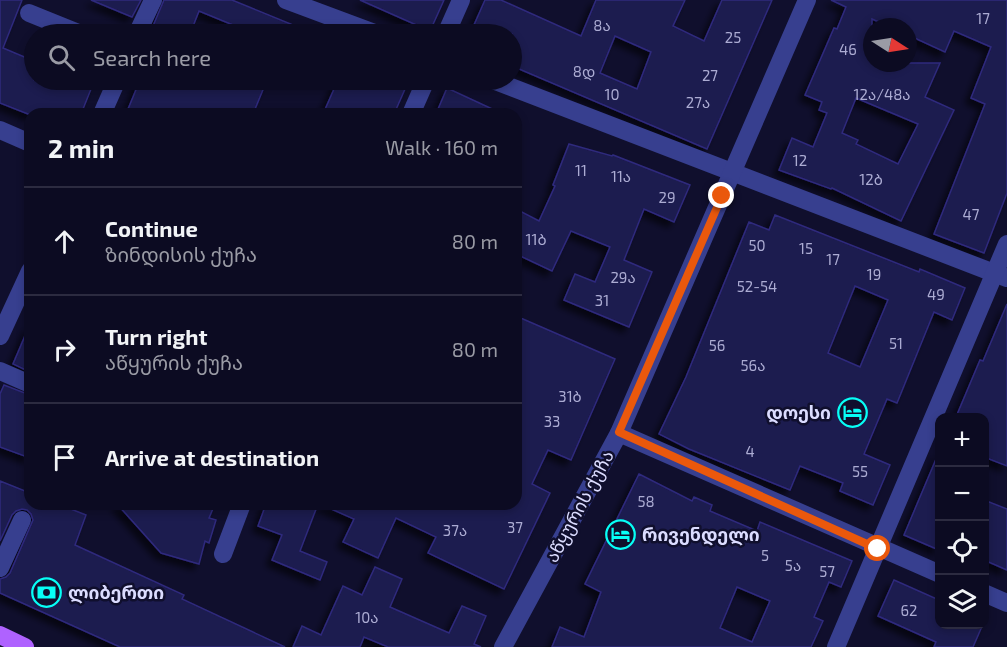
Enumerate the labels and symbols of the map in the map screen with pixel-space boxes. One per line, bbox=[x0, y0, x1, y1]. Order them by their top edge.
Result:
house number: 17 bbox=[976, 9, 990, 27]
house number: 8ა bbox=[593, 16, 611, 34]
north arrow bbox=[863, 18, 917, 72]
house number: 25 bbox=[725, 28, 741, 46]
house number: 46 bbox=[839, 40, 857, 58]
house number: 8დ bbox=[573, 62, 595, 81]
house number: 27 bbox=[702, 66, 718, 84]
house number: 10 bbox=[604, 85, 620, 103]
house number: 12ა/48ა bbox=[854, 85, 910, 103]
house number: 27ა bbox=[686, 93, 710, 111]
house number: 12 bbox=[793, 151, 807, 169]
house number: 11 bbox=[575, 161, 587, 179]
house number: 11ა bbox=[611, 167, 631, 185]
house number: 12ბ bbox=[859, 170, 883, 188]
route end bbox=[708, 182, 734, 208]
house number: 29 bbox=[658, 188, 676, 206]
house number: 47 bbox=[963, 205, 980, 223]
house number: 11ბ bbox=[525, 230, 547, 248]
house number: 50 bbox=[748, 236, 766, 254]
house number: 15 bbox=[799, 239, 813, 257]
house number: 17 bbox=[826, 250, 840, 268]
house number: 19 bbox=[867, 265, 881, 283]
house number: 29ა bbox=[610, 268, 636, 286]
house number: 52-54 bbox=[737, 277, 777, 295]
house number: 49 bbox=[927, 285, 945, 303]
house number: 31 bbox=[595, 291, 609, 309]
house number: 51 bbox=[889, 334, 903, 352]
house number: 56 bbox=[709, 336, 725, 354]
house number: 56ა bbox=[741, 356, 765, 374]
house number: 31ბ bbox=[558, 387, 582, 405]
hotel icon: დოესი bbox=[836, 396, 868, 428]
place label: დოესი bbox=[766, 401, 831, 424]
house number: 33 bbox=[544, 412, 560, 430]
house number: 4 bbox=[745, 442, 755, 460]
street label: აწყურის ქუჩა bbox=[540, 446, 619, 566]
house number: 55 bbox=[852, 462, 868, 480]
house number: 58 bbox=[637, 492, 655, 510]
house number: 37 bbox=[507, 518, 523, 536]
hotel icon: რივენდელი bbox=[605, 518, 637, 550]
house number: 37ა bbox=[443, 521, 467, 539]
place label: რივენდელი bbox=[642, 523, 760, 546]
route start bbox=[864, 535, 890, 561]
house number: 5 bbox=[761, 546, 769, 564]
house number: 5ა bbox=[785, 556, 801, 574]
house number: 57 bbox=[819, 562, 835, 580]
bank icon: ლიბერთი bbox=[31, 576, 63, 608]
place label: ლიბერთი bbox=[68, 581, 164, 604]
house number: 62 bbox=[900, 601, 918, 619]
house number: 10ა bbox=[355, 608, 379, 626]

